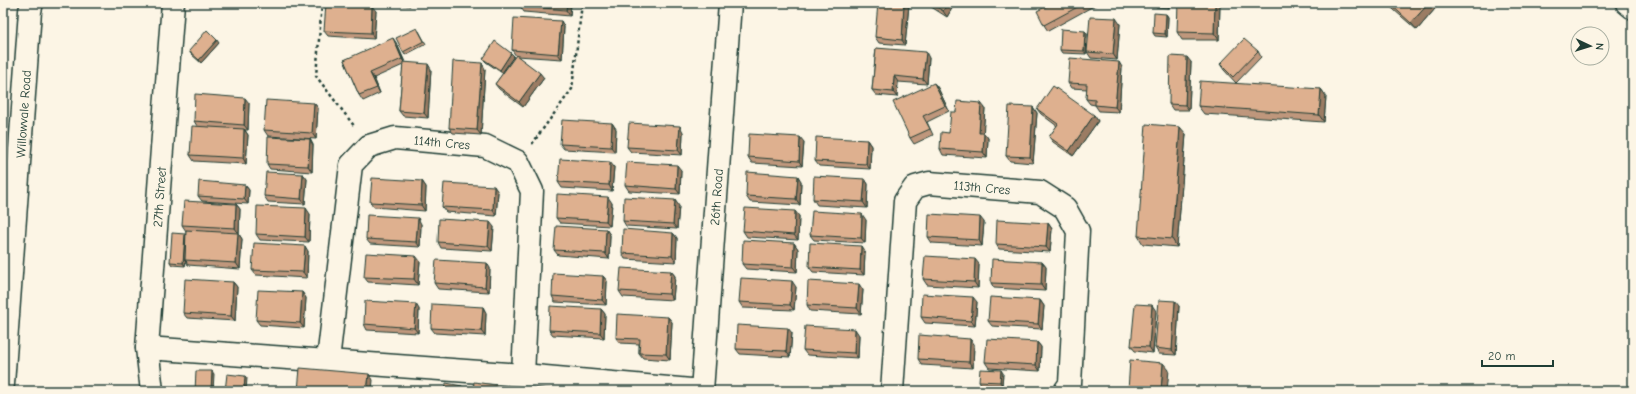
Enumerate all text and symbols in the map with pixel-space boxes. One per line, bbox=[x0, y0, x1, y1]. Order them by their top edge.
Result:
north arrow bbox=[1570, 26, 1610, 66]
text: N bbox=[1593, 43, 1606, 51]
street label: Willowvale Road bbox=[13, 70, 34, 159]
street label: 114th Cres bbox=[413, 133, 471, 152]
street label: 27th Street bbox=[150, 165, 169, 228]
street label: 26th Road bbox=[707, 168, 726, 226]
street label: 113th Cres bbox=[953, 178, 1011, 197]
scale bar bbox=[1482, 342, 1553, 368]
text: 20 m bbox=[1488, 349, 1516, 363]

